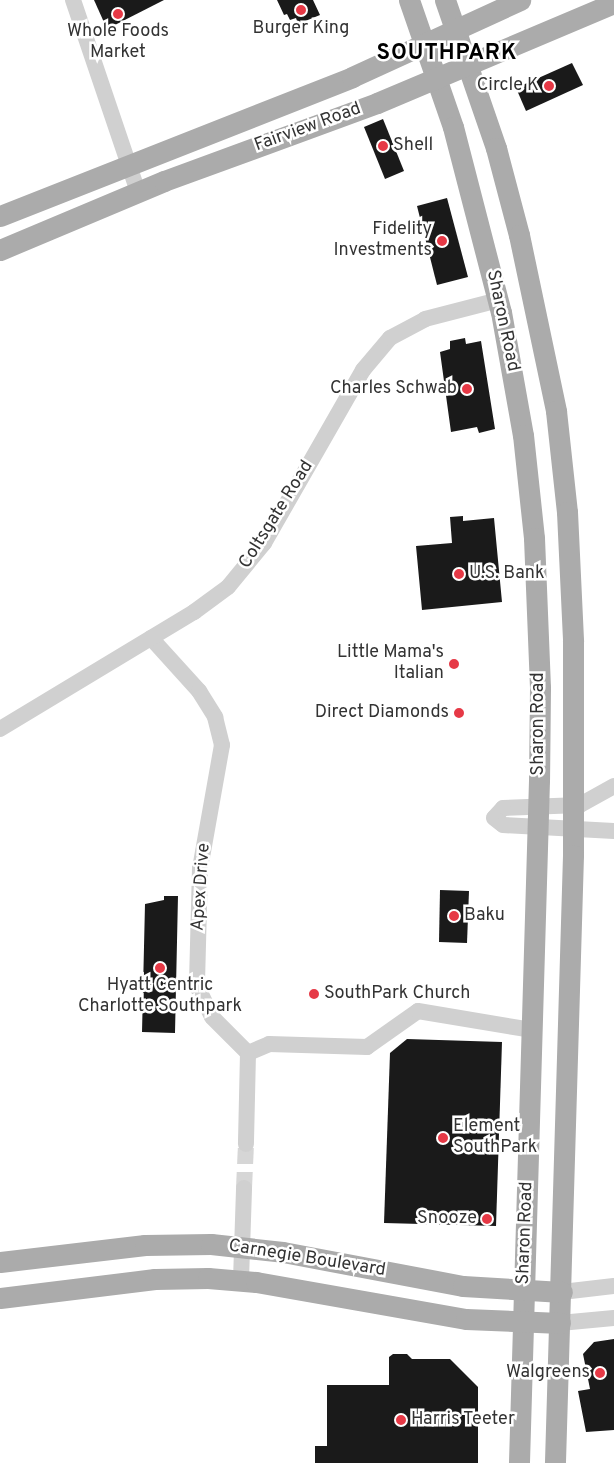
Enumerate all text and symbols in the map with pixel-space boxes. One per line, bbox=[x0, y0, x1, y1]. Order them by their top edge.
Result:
marker: Burger King bbox=[295, 4, 307, 16]
marker: Whole Foods Market bbox=[112, 8, 124, 20]
place label: Burger King bbox=[253, 18, 349, 40]
place label: Whole Foods Market bbox=[67, 22, 169, 64]
district label: SOUTHPARK bbox=[375, 41, 519, 67]
place label: Circle K bbox=[477, 75, 539, 97]
marker: Circle K bbox=[543, 80, 555, 92]
street label: Fairview Road bbox=[252, 99, 364, 157]
place label: Shell bbox=[393, 135, 433, 157]
marker: Shell bbox=[377, 140, 389, 152]
place label: Fidelity Investments bbox=[334, 220, 432, 262]
marker: Fidelity Investments bbox=[436, 235, 448, 247]
street label: Sharon Road bbox=[481, 268, 523, 374]
place label: Charles Schwab bbox=[330, 378, 457, 400]
marker: Charles Schwab bbox=[461, 383, 473, 395]
street label: Coltsgate Road bbox=[235, 457, 319, 573]
place label: U.S. Bank bbox=[469, 563, 545, 585]
marker: U.S. Bank bbox=[453, 568, 465, 580]
place label: Little Mama's Italian bbox=[337, 643, 444, 686]
marker: Little Mama's Italian bbox=[448, 658, 460, 670]
street label: Sharon Road bbox=[528, 672, 550, 776]
place label: Direct Diamonds bbox=[315, 702, 449, 724]
marker: Direct Diamonds bbox=[453, 707, 465, 719]
street label: Apex Drive bbox=[188, 842, 216, 932]
place label: Baku bbox=[464, 905, 505, 927]
marker: Baku bbox=[448, 910, 460, 922]
marker: Hyatt Centric Charlotte Southpark bbox=[154, 962, 166, 974]
place label: Hyatt Centric Charlotte Southpark bbox=[78, 976, 242, 1019]
place label: SouthPark Church bbox=[324, 983, 470, 1005]
marker: SouthPark Church bbox=[308, 988, 320, 1000]
place label: Element SouthPark bbox=[453, 1117, 537, 1160]
marker: Element SouthPark bbox=[437, 1132, 449, 1144]
street label: Sharon Road bbox=[513, 1181, 539, 1285]
place label: Snooze bbox=[417, 1208, 477, 1230]
marker: Snooze bbox=[481, 1213, 493, 1225]
street label: Carnegie Boulevard bbox=[227, 1236, 387, 1282]
place label: Walgreens bbox=[506, 1362, 590, 1384]
marker: Walgreens bbox=[594, 1367, 606, 1379]
place label: Harris Teeter bbox=[411, 1409, 516, 1431]
marker: Harris Teeter bbox=[395, 1414, 407, 1426]

